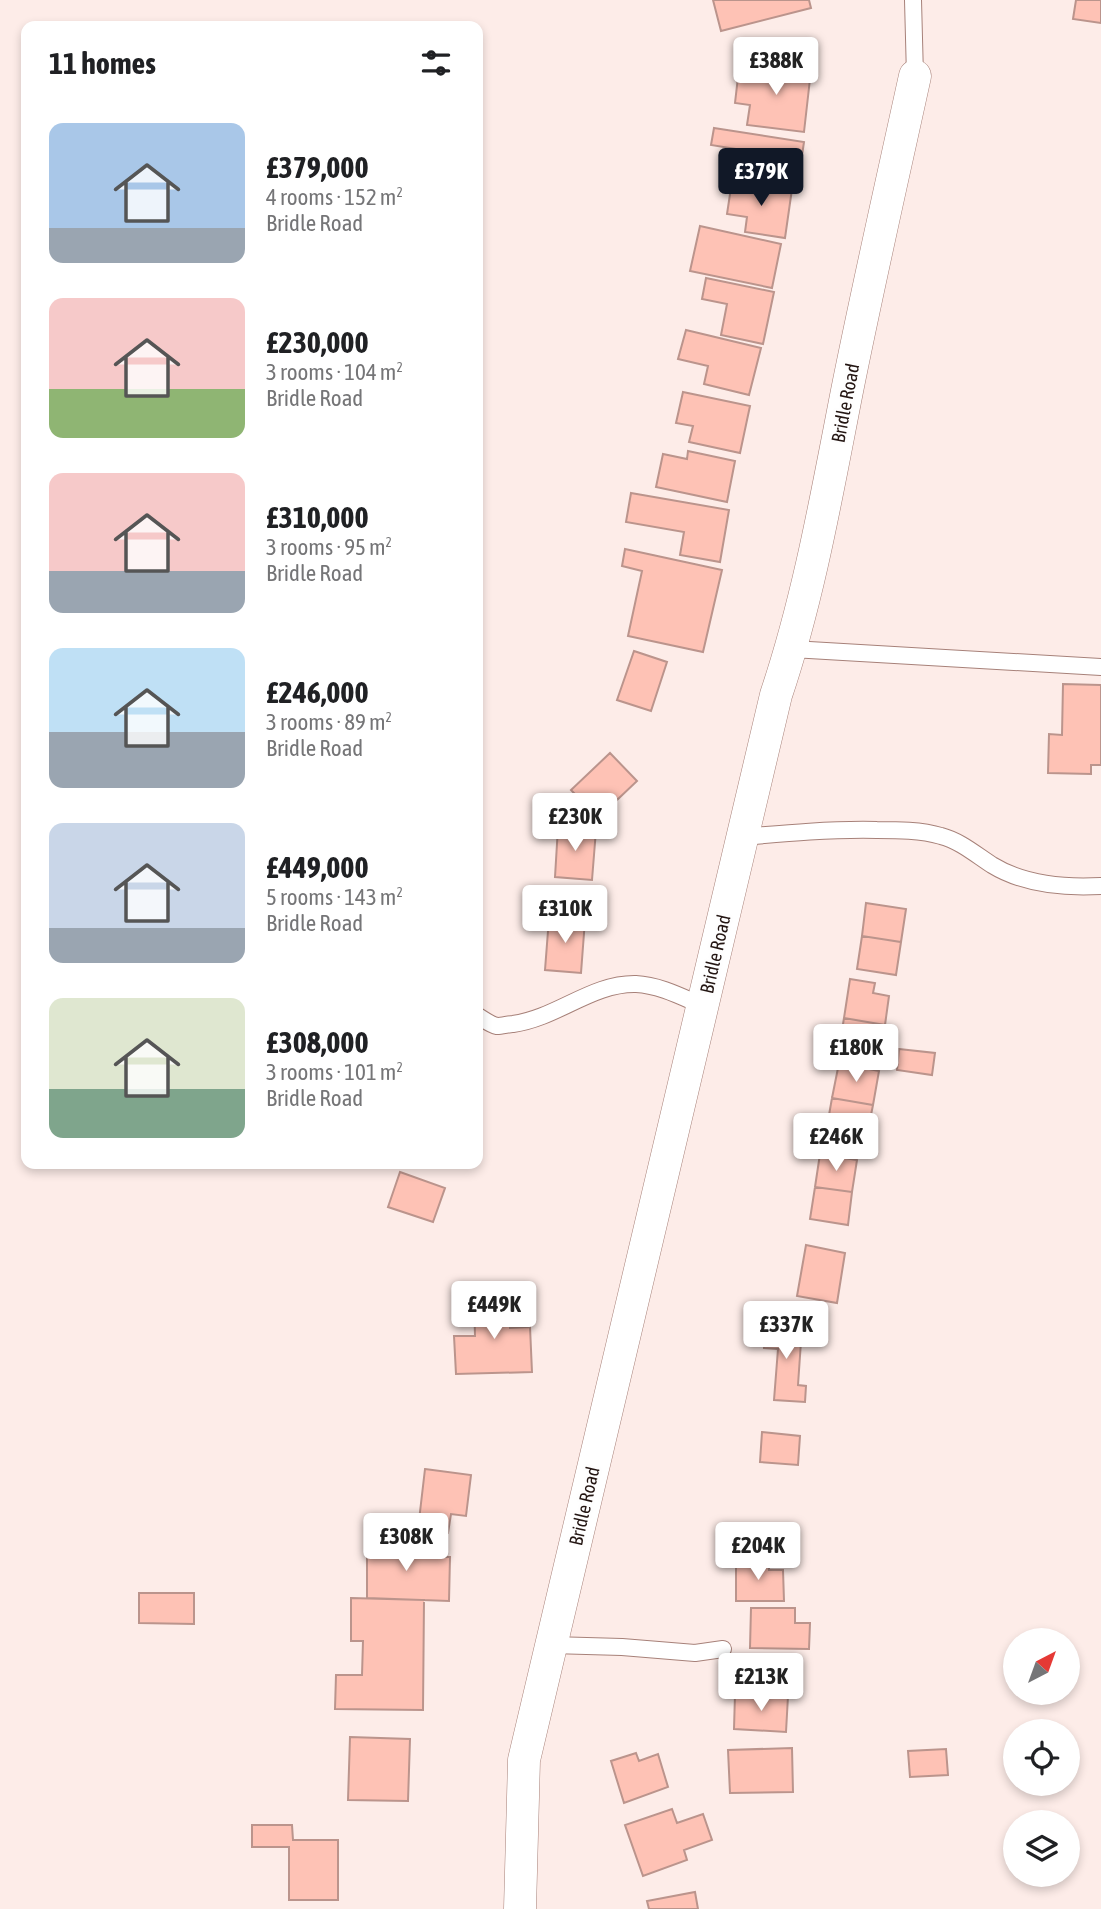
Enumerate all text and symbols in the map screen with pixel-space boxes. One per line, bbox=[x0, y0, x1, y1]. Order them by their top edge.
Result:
pin: £388K bbox=[727, 38, 825, 97]
icon: filters bbox=[417, 44, 455, 82]
text: 11 homes bbox=[49, 46, 156, 80]
text: £388K bbox=[749, 47, 803, 73]
pin: £379K bbox=[712, 148, 810, 208]
text: £379,000 bbox=[266, 150, 369, 184]
icon: home bbox=[105, 151, 189, 235]
text: £379K bbox=[734, 158, 788, 184]
text: 4 rooms · 152 m² bbox=[266, 184, 403, 210]
text: Bridle Road bbox=[266, 210, 363, 236]
text: £230,000 bbox=[266, 325, 369, 359]
icon: home bbox=[105, 326, 189, 410]
text: 3 rooms · 104 m² bbox=[266, 359, 403, 385]
street label: Bridle Road bbox=[827, 361, 863, 445]
text: Bridle Road bbox=[266, 385, 363, 411]
text: £310,000 bbox=[266, 500, 369, 534]
icon: home bbox=[105, 501, 189, 585]
text: 3 rooms · 95 m² bbox=[266, 534, 392, 560]
text: Bridle Road bbox=[266, 560, 363, 586]
text: £246,000 bbox=[266, 675, 369, 709]
icon: home bbox=[105, 676, 189, 760]
text: 3 rooms · 89 m² bbox=[266, 709, 392, 735]
text: Bridle Road bbox=[266, 735, 363, 761]
pin: £230K bbox=[526, 794, 624, 853]
text: £230K bbox=[548, 803, 602, 829]
text: £449,000 bbox=[266, 850, 369, 884]
icon: home bbox=[105, 851, 189, 935]
text: 5 rooms · 143 m² bbox=[266, 884, 403, 910]
pin: £310K bbox=[516, 886, 614, 945]
text: £310K bbox=[538, 895, 592, 921]
text: Bridle Road bbox=[266, 910, 363, 936]
street label: Bridle Road bbox=[695, 912, 735, 996]
pin: £180K bbox=[807, 1024, 905, 1084]
text: £308,000 bbox=[266, 1025, 369, 1059]
icon: home bbox=[105, 1026, 189, 1110]
text: £180K bbox=[829, 1034, 883, 1060]
text: 3 rooms · 101 m² bbox=[266, 1059, 403, 1085]
text: Bridle Road bbox=[266, 1085, 363, 1111]
pin: £246K bbox=[787, 1114, 885, 1173]
text: £246K bbox=[809, 1123, 863, 1149]
pin: £449K bbox=[445, 1282, 543, 1341]
text: £449K bbox=[467, 1291, 521, 1317]
pin: £337K bbox=[737, 1302, 835, 1361]
text: £337K bbox=[759, 1311, 813, 1337]
street label: Bridle Road bbox=[564, 1464, 604, 1548]
pin: £308K bbox=[357, 1514, 455, 1573]
pin: £204K bbox=[709, 1522, 807, 1582]
text: £308K bbox=[379, 1523, 433, 1549]
text: £204K bbox=[731, 1532, 785, 1558]
north arrow bbox=[1003, 1628, 1080, 1704]
map controls bbox=[1003, 1628, 1080, 1887]
pin: £213K bbox=[712, 1654, 810, 1713]
text: £213K bbox=[734, 1663, 788, 1689]
button: locate bbox=[1003, 1719, 1080, 1796]
button: layers bbox=[1003, 1810, 1080, 1887]

